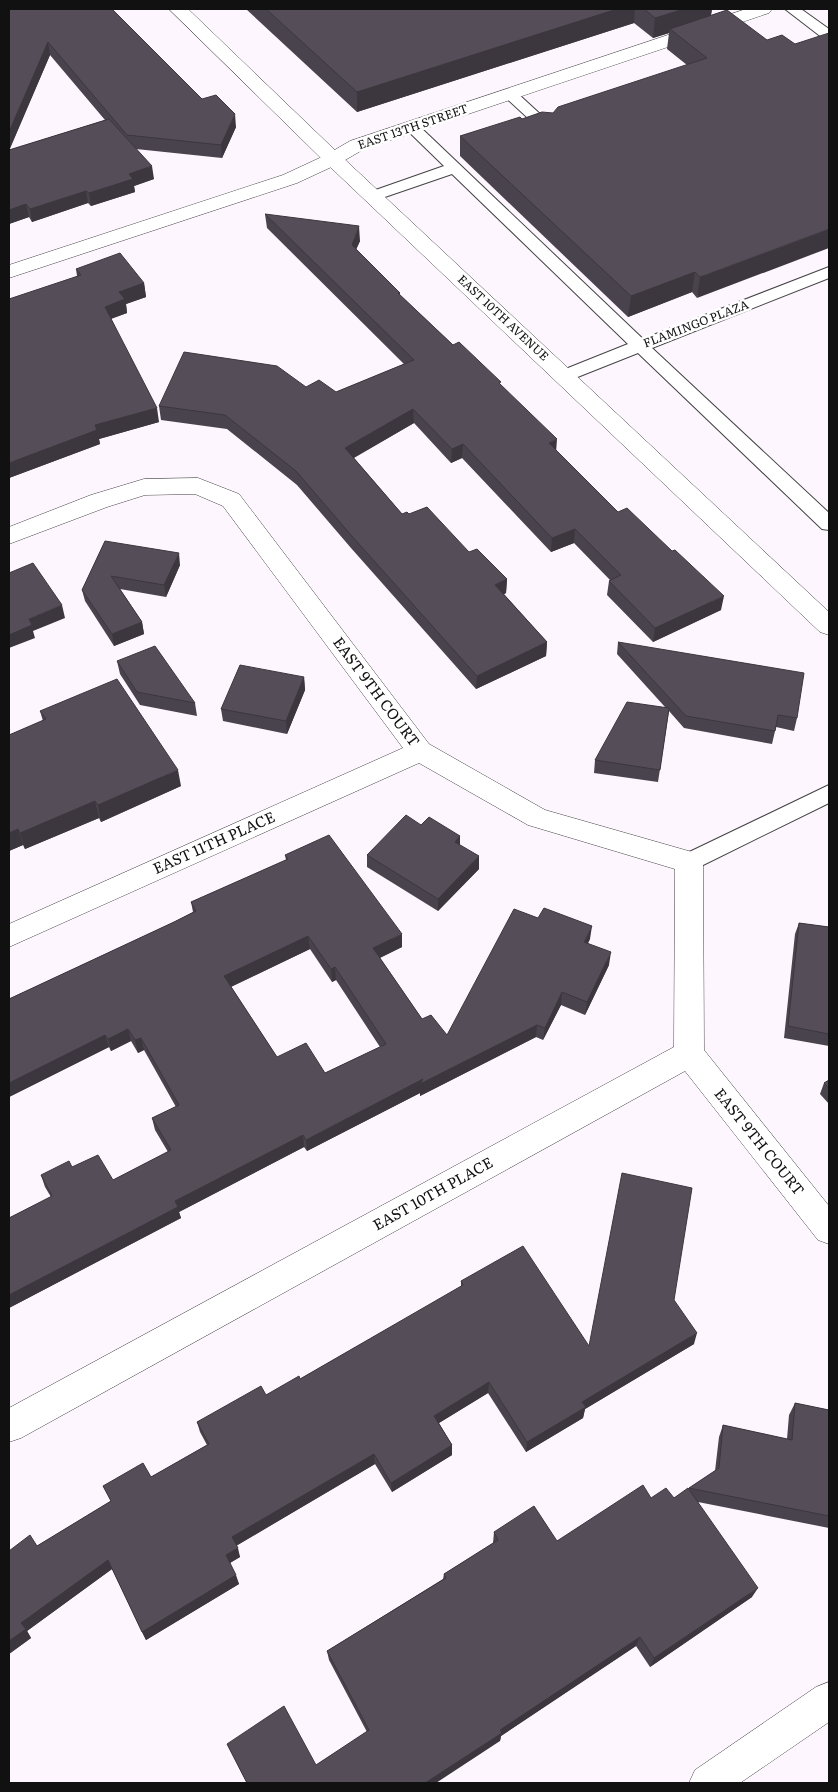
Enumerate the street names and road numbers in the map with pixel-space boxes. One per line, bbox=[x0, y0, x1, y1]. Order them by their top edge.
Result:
street label: EAST 13TH STREET bbox=[355, 99, 470, 153]
street label: EAST 10TH AVENUE bbox=[454, 270, 554, 365]
street label: FLAMINGO PLAZA bbox=[640, 295, 751, 351]
street label: EAST 9TH COURT bbox=[328, 631, 426, 751]
street label: EAST 11TH PLACE bbox=[149, 804, 278, 879]
street label: EAST 9TH COURT bbox=[710, 1082, 811, 1200]
street label: EAST 10TH PLACE bbox=[368, 1150, 496, 1235]

